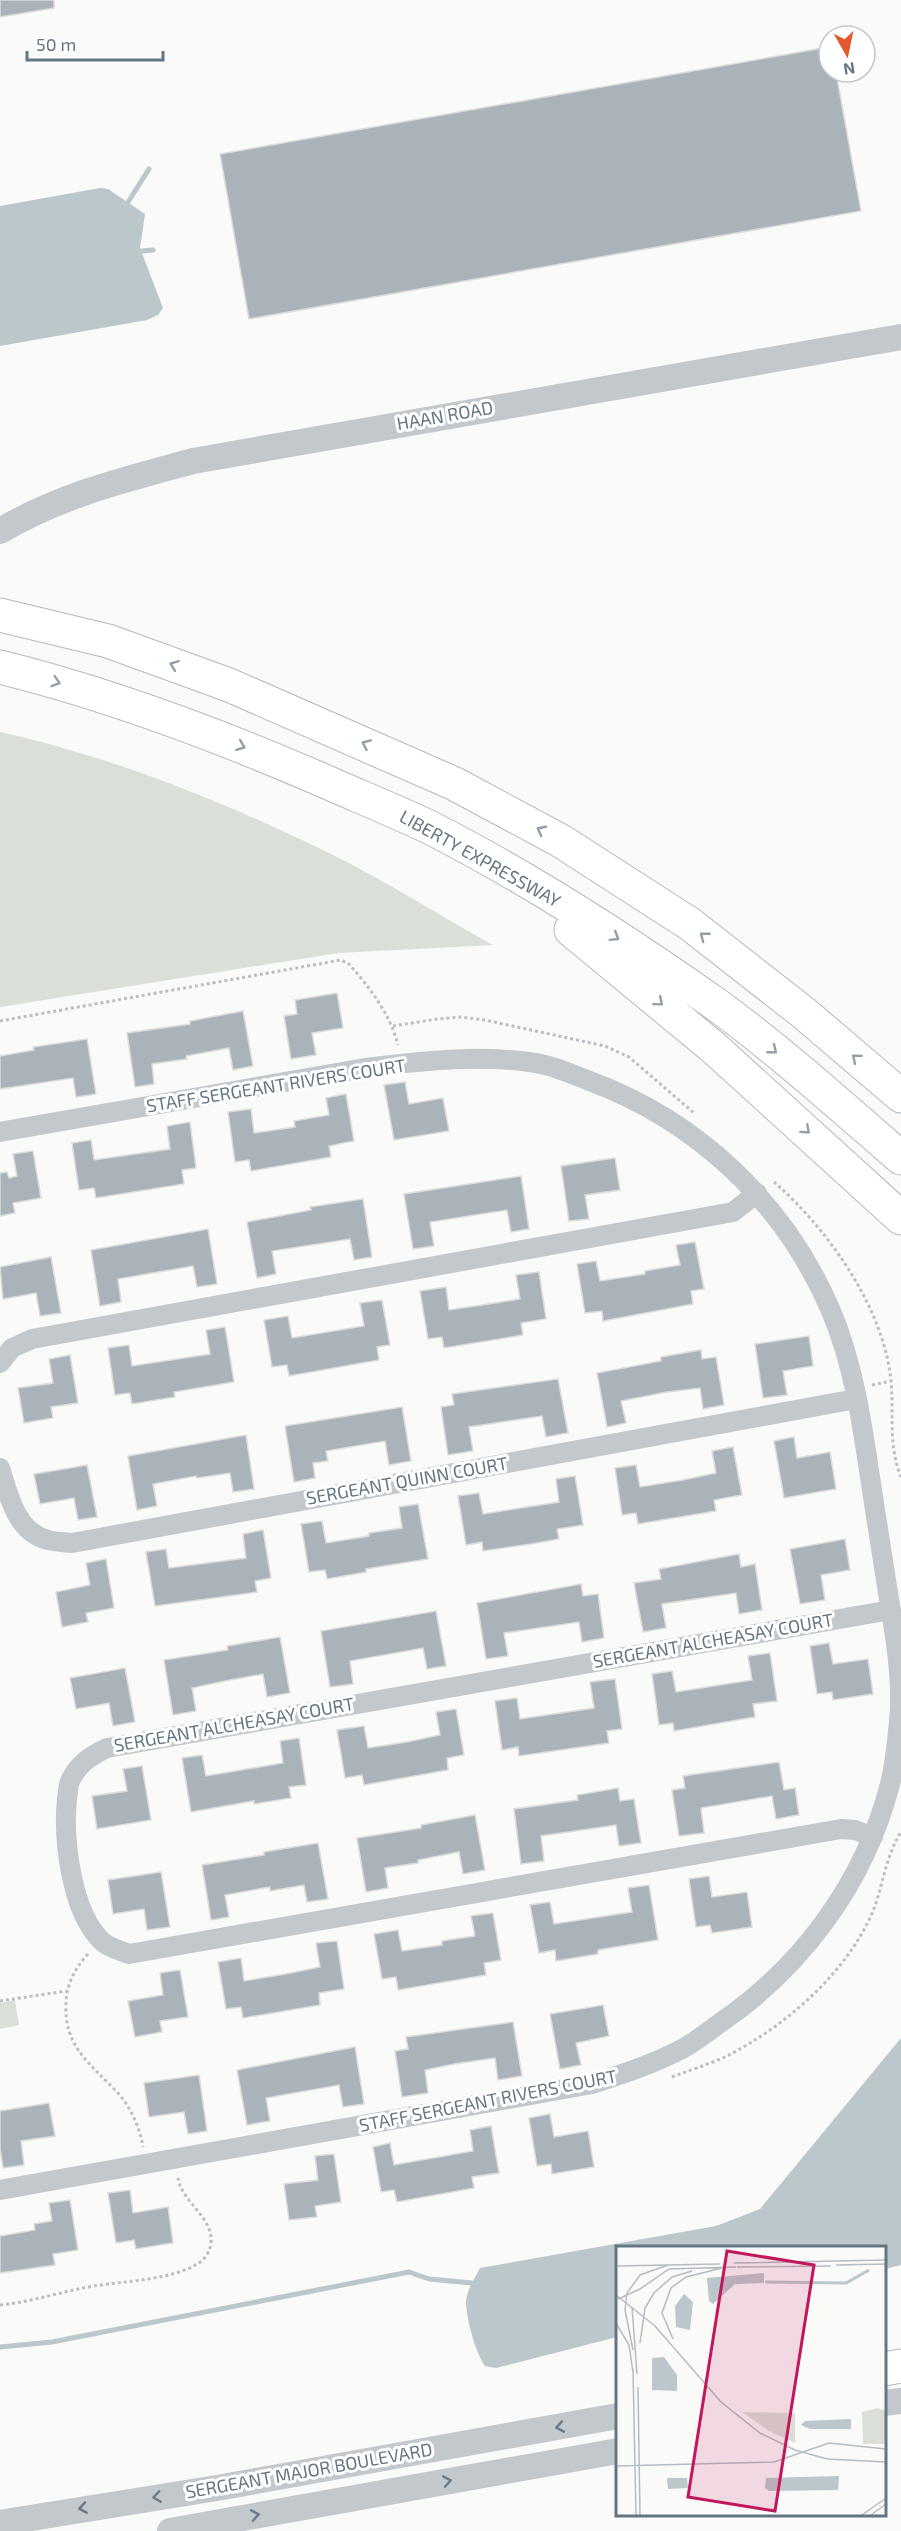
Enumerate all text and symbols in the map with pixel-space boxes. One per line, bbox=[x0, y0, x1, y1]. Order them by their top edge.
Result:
scale bar bbox=[27, 24, 164, 62]
north arrow bbox=[817, 24, 877, 84]
text: 50 m bbox=[36, 33, 76, 55]
text: N bbox=[842, 59, 857, 80]
street label: HAAN ROAD bbox=[395, 396, 495, 434]
one-way arrow bbox=[169, 660, 180, 673]
one-way arrow bbox=[51, 675, 61, 687]
one-way arrow bbox=[234, 739, 245, 751]
one-way arrow bbox=[361, 740, 372, 752]
street label: LIBERTY EXPRESSWAY bbox=[396, 805, 565, 912]
one-way arrow bbox=[536, 826, 547, 837]
one-way arrow bbox=[609, 929, 619, 941]
one-way arrow bbox=[700, 932, 711, 943]
one-way arrow bbox=[652, 995, 663, 1006]
one-way arrow bbox=[767, 1043, 778, 1054]
street label: STAFF SERGEANT RIVERS COURT bbox=[145, 1054, 407, 1116]
one-way arrow bbox=[852, 1054, 863, 1065]
one-way arrow bbox=[799, 1123, 809, 1134]
street label: SERGEANT QUINN COURT bbox=[304, 1451, 510, 1509]
street label: SERGEANT ALCHEASAY COURT bbox=[591, 1608, 835, 1672]
street label: SERGEANT ALCHEASAY COURT bbox=[112, 1692, 356, 1756]
street label: STAFF SERGEANT RIVERS COURT bbox=[357, 2064, 619, 2136]
inset map bbox=[616, 2246, 886, 2516]
one-way arrow bbox=[555, 2420, 565, 2433]
street label: SERGEANT MAJOR BOULEVARD bbox=[184, 2437, 434, 2503]
one-way arrow bbox=[442, 2476, 451, 2488]
one-way arrow bbox=[153, 2490, 162, 2502]
one-way arrow bbox=[79, 2501, 89, 2514]
one-way arrow bbox=[250, 2510, 259, 2522]

